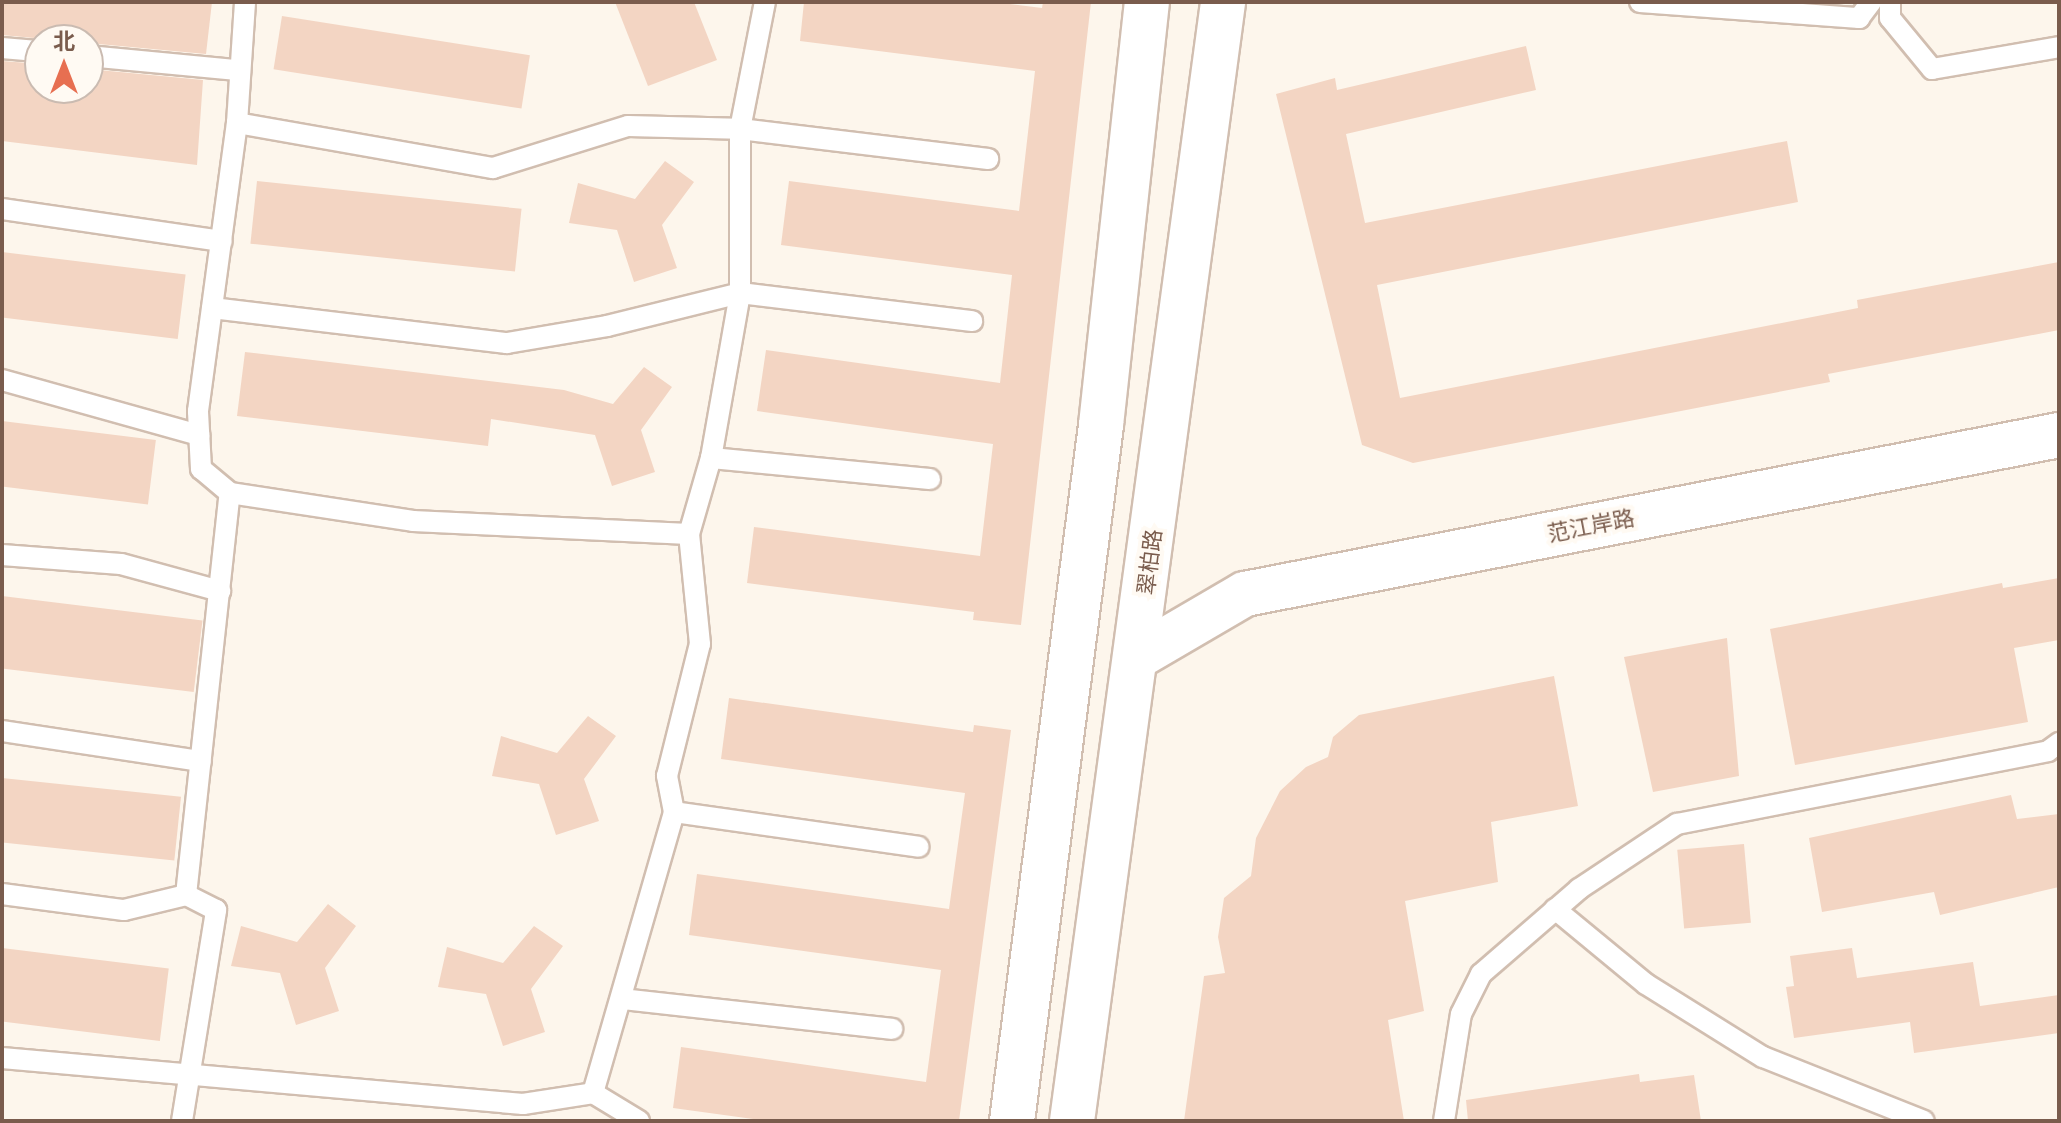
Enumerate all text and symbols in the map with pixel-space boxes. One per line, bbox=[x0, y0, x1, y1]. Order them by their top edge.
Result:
north arrow bbox=[24, 24, 104, 104]
text: 北 bbox=[53, 29, 75, 54]
street label: 范江岸路 bbox=[1545, 505, 1637, 547]
street label: 翠柏路 bbox=[1133, 528, 1167, 596]

